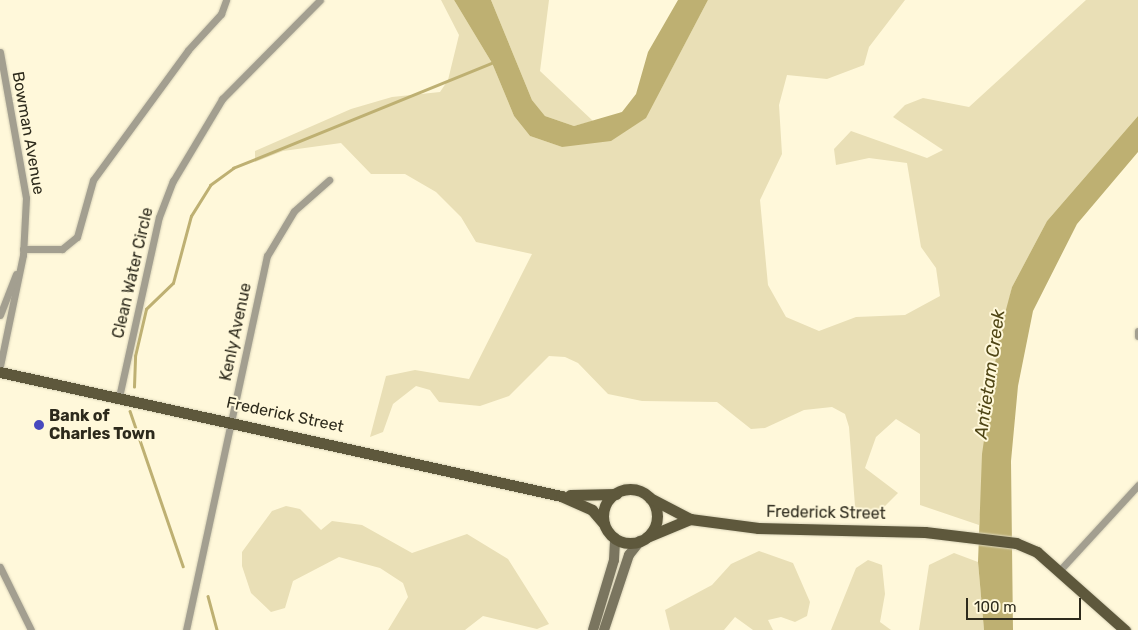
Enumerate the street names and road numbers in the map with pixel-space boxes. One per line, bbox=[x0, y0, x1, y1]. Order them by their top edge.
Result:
street label: Bowman Avenue bbox=[8, 70, 48, 196]
street label: Clean Water Circle bbox=[109, 205, 157, 341]
street label: Kenly Avenue bbox=[216, 281, 256, 383]
street label: Frederick Street bbox=[224, 393, 346, 437]
street label: Frederick Street bbox=[766, 502, 886, 524]

